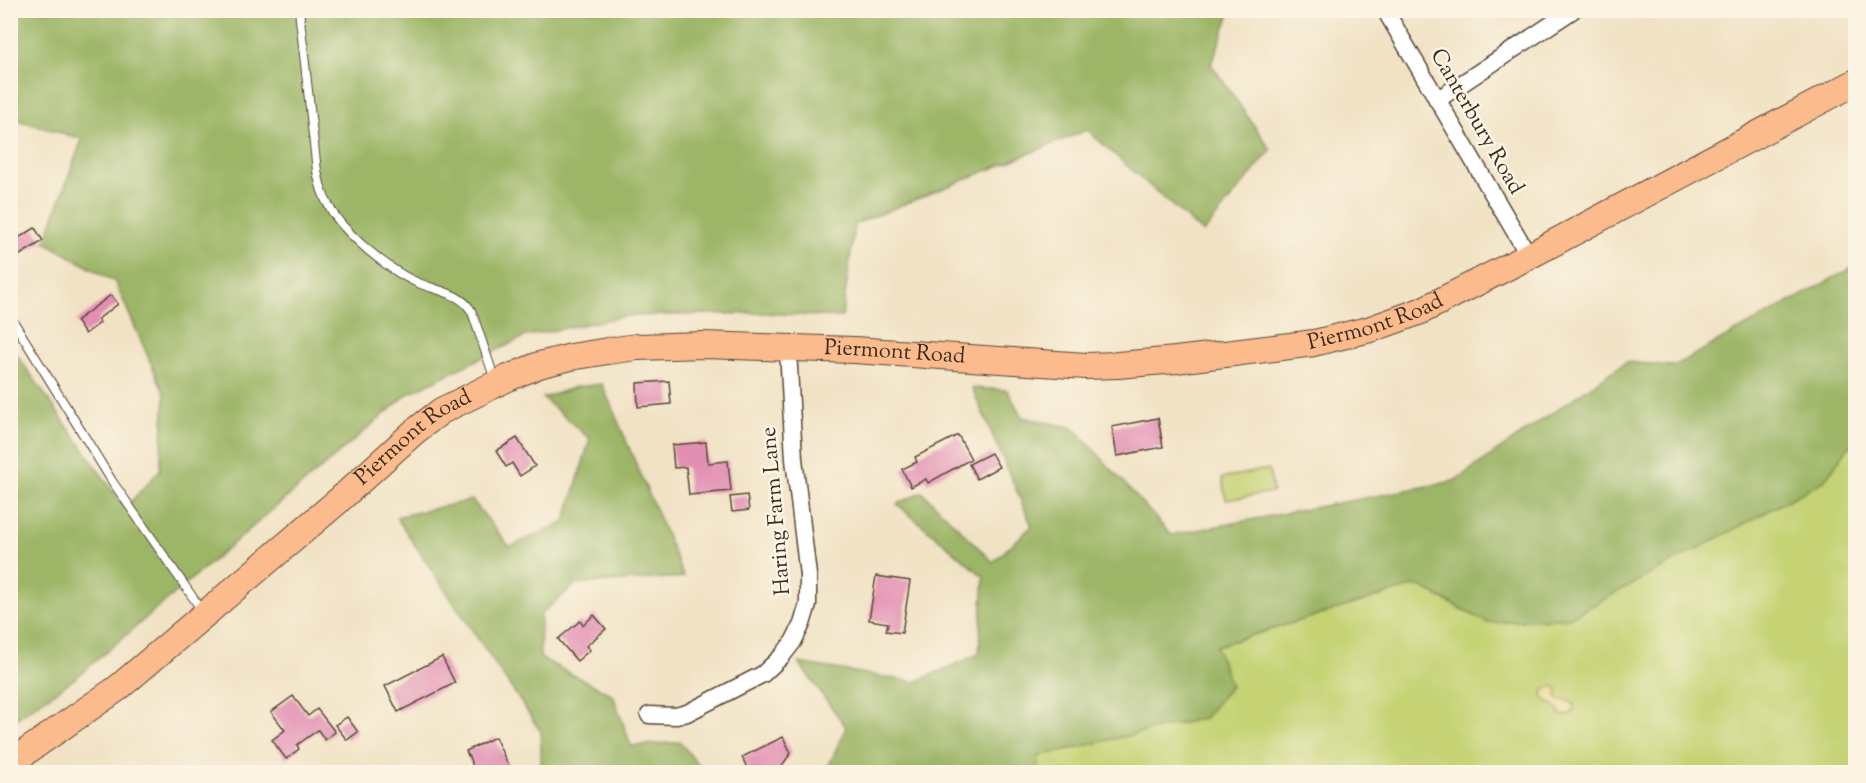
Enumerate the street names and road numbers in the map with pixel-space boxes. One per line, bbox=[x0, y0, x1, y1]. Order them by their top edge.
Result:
street label: Canterbury Road bbox=[1421, 43, 1531, 201]
street label: Piermont Road bbox=[1305, 286, 1449, 360]
street label: Piermont Road bbox=[824, 333, 966, 374]
street label: Piermont Road bbox=[348, 382, 477, 494]
street label: Haring Farm Lane bbox=[754, 425, 800, 597]

